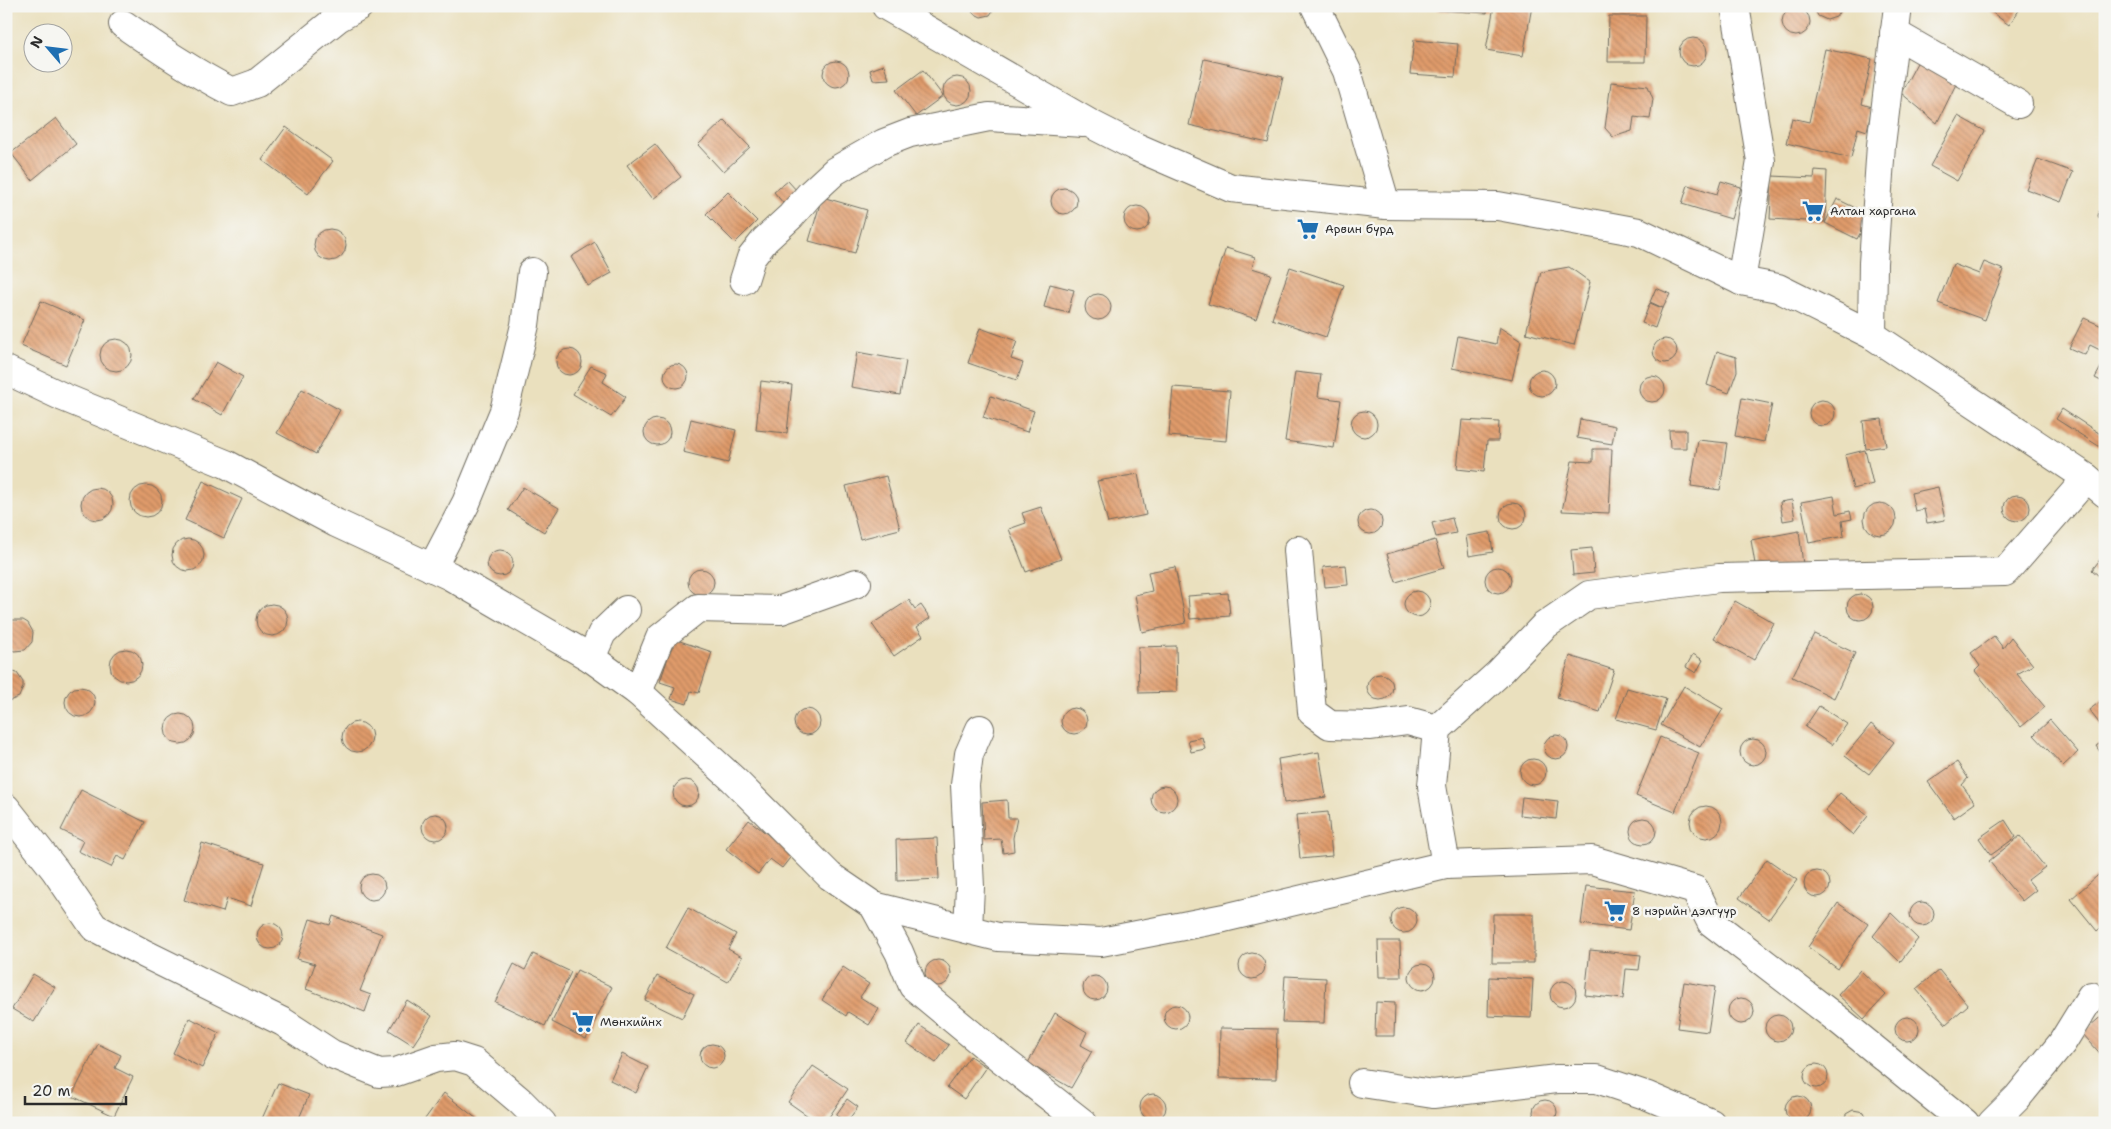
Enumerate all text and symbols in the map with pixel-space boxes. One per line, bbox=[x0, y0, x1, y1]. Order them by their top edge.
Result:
north arrow bbox=[22, 22, 72, 72]
text: N bbox=[26, 33, 47, 51]
supermarket icon: Алтан харгана bbox=[1800, 198, 1826, 224]
place label: Алтан харгана bbox=[1830, 203, 1917, 219]
supermarket icon: Арвин бүрд bbox=[1295, 216, 1321, 242]
place label: Арвин бүрд bbox=[1325, 221, 1394, 237]
supermarket icon: 8 нэрийн дэлгүүр bbox=[1602, 898, 1628, 924]
place label: 8 нэрийн дэлгүүр bbox=[1632, 903, 1737, 919]
supermarket icon: Мөнхийнх bbox=[570, 1009, 596, 1035]
place label: Мөнхийнх bbox=[600, 1014, 662, 1030]
scale bar bbox=[25, 1074, 126, 1106]
text: 20 m bbox=[32, 1081, 71, 1101]

